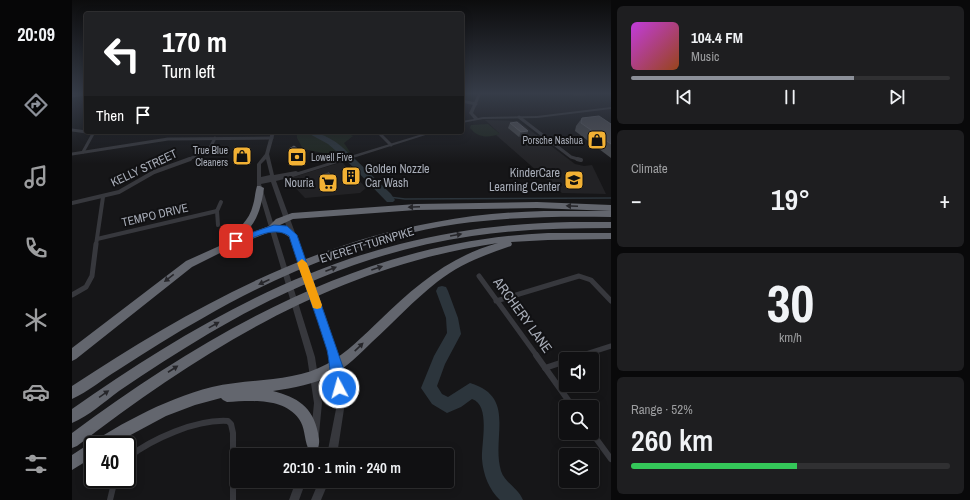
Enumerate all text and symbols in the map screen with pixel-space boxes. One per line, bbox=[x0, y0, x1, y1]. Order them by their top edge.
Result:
text: 20:09 bbox=[17, 22, 55, 47]
text: 170 m bbox=[162, 23, 227, 61]
text: 104.4 FM bbox=[691, 27, 743, 48]
icon: left bbox=[96, 28, 148, 80]
text: Music bbox=[691, 48, 719, 65]
text: Turn left bbox=[162, 59, 215, 84]
icon: previous bbox=[673, 86, 695, 108]
icon: pause bbox=[779, 86, 801, 108]
icon: next bbox=[886, 86, 908, 108]
icon: directions bbox=[22, 91, 50, 119]
icon: arrive bbox=[132, 104, 154, 126]
text: Then bbox=[96, 105, 124, 126]
shop icon: Porsche Nashua bbox=[586, 129, 608, 151]
place label: Porsche Nashua bbox=[522, 134, 583, 147]
place label: True Blue Cleaners bbox=[193, 144, 228, 169]
shop icon: True Blue Cleaners bbox=[231, 145, 253, 167]
street label: KELLY STREET bbox=[108, 146, 180, 190]
bank icon: Lowell Five bbox=[286, 146, 308, 168]
place label: Lowell Five bbox=[311, 151, 353, 164]
text: Climate bbox=[631, 160, 668, 177]
place label: Golden Nozzle Car Wash bbox=[365, 161, 430, 191]
icon: music bbox=[22, 163, 50, 191]
building icon: Golden Nozzle Car Wash bbox=[340, 165, 362, 187]
place label: KinderCare Learning Center bbox=[489, 165, 561, 195]
school or university icon: KinderCare Learning Center bbox=[563, 169, 585, 191]
supermarket icon: Nouria bbox=[317, 172, 339, 194]
place label: Nouria bbox=[284, 175, 315, 191]
text: 19° bbox=[771, 179, 810, 219]
text: − bbox=[631, 185, 642, 215]
text: + bbox=[939, 185, 950, 215]
street label: TEMPO DRIVE bbox=[120, 200, 190, 230]
one-way arrow bbox=[566, 202, 578, 209]
one-way arrow bbox=[408, 204, 420, 211]
street label: EVERETT TURNPIKE bbox=[318, 223, 416, 267]
pin bbox=[219, 224, 253, 258]
icon: arrive bbox=[225, 230, 247, 252]
one-way arrow bbox=[450, 232, 462, 238]
icon: phone bbox=[22, 234, 50, 262]
one-way arrow bbox=[371, 264, 383, 270]
one-way arrow bbox=[326, 266, 338, 272]
text: 30 bbox=[767, 268, 814, 338]
one-way arrow bbox=[164, 273, 175, 282]
street label: ARCHERY LANE bbox=[489, 273, 556, 356]
one-way arrow bbox=[259, 279, 270, 285]
icon: climate bbox=[22, 306, 50, 334]
one-way arrow bbox=[208, 321, 220, 328]
text: km/h bbox=[779, 329, 802, 346]
one-way arrow bbox=[354, 342, 364, 352]
map controls bbox=[559, 352, 599, 488]
button: sound bbox=[559, 352, 599, 392]
one-way arrow bbox=[168, 365, 179, 373]
position arrow bbox=[318, 367, 360, 409]
icon: car bbox=[22, 378, 50, 406]
one-way arrow bbox=[99, 390, 109, 398]
button: search bbox=[559, 400, 599, 440]
text: Range · 52% bbox=[631, 401, 693, 418]
text: 260 km bbox=[631, 420, 713, 460]
speed limit sign: 40 bbox=[84, 436, 136, 488]
button: layers bbox=[559, 448, 599, 488]
icon: filters bbox=[22, 450, 50, 478]
text: 20:10 · 1 min · 240 m bbox=[283, 457, 401, 478]

